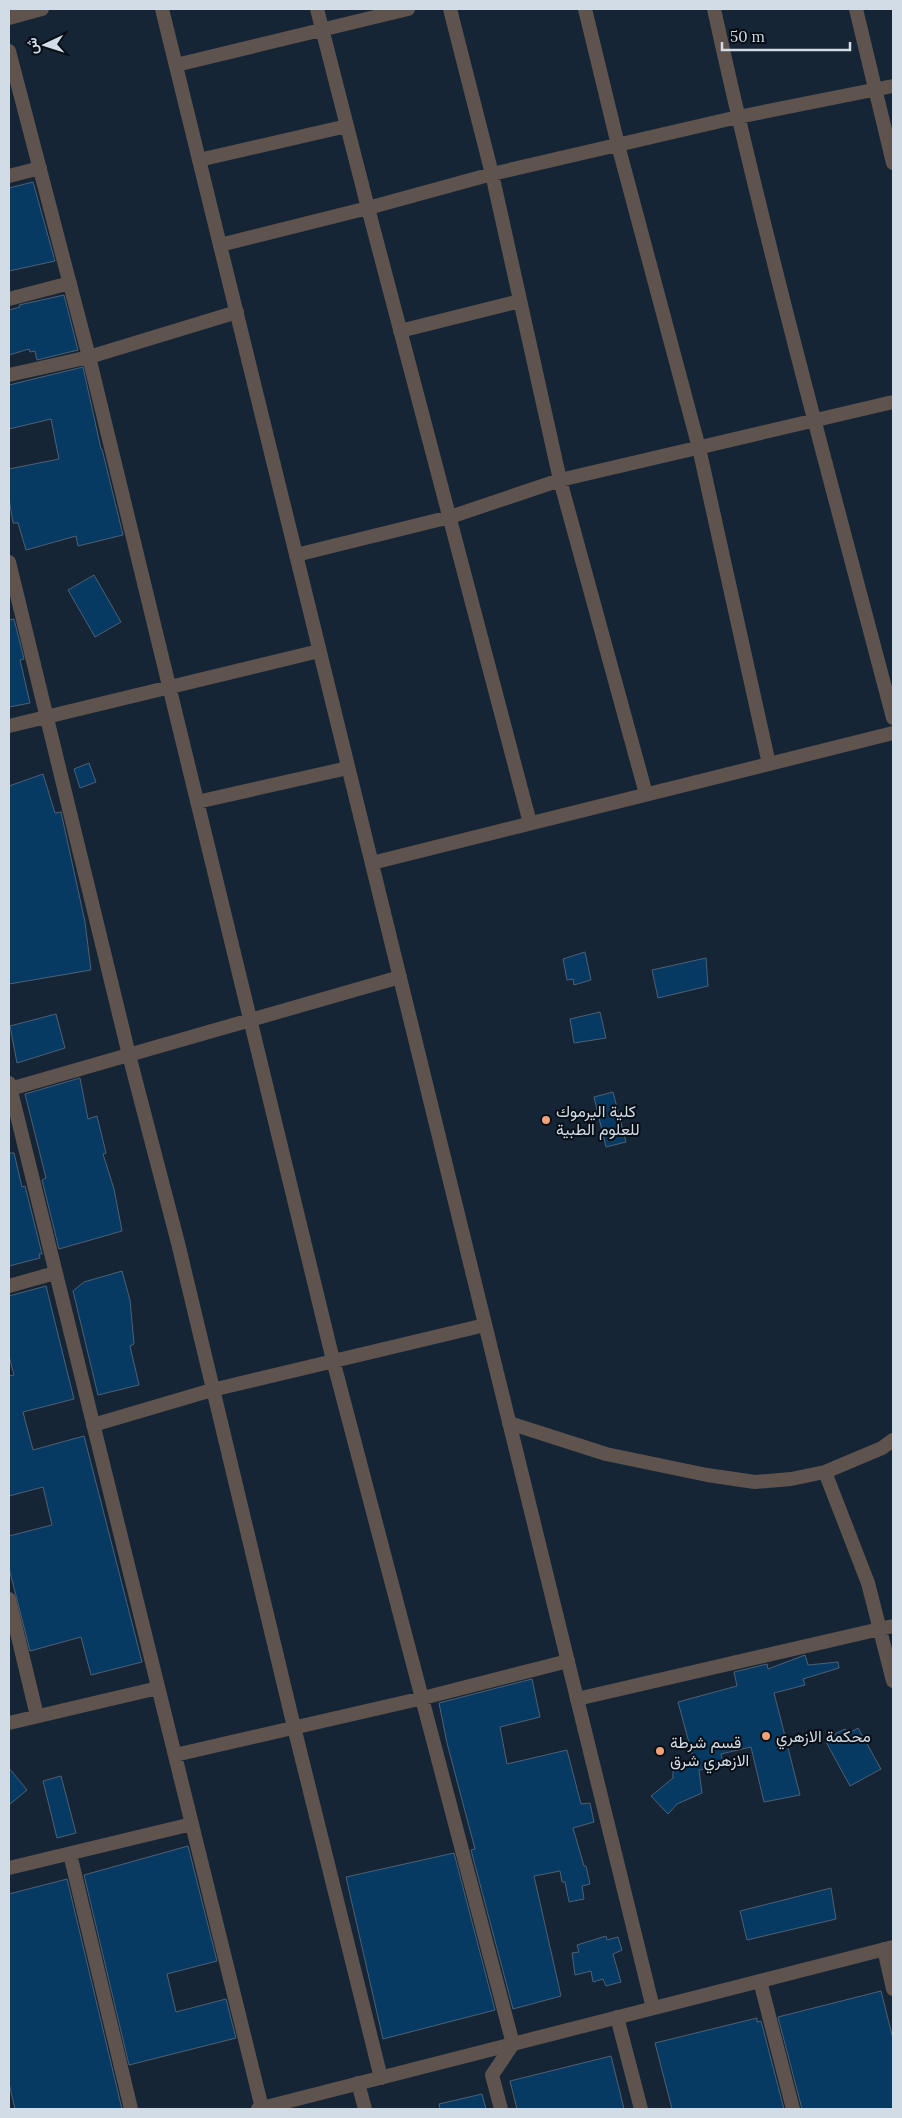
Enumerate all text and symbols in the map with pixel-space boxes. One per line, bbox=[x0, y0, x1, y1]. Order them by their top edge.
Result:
north arrow bbox=[20, 20, 70, 70]
scale bar bbox=[722, 20, 850, 52]
text: 50 m bbox=[730, 27, 765, 46]
text: ش bbox=[22, 37, 42, 55]
place label: كلية اليرموك للعلوم الطبية bbox=[556, 1101, 640, 1140]
marker: كلية اليرموك للعلوم الطبية bbox=[540, 1114, 552, 1126]
place label: محكمة الازهري bbox=[776, 1726, 871, 1750]
marker: محكمة الازهري bbox=[760, 1730, 772, 1742]
place label: قسم شرطة الازهري شرق bbox=[670, 1732, 749, 1774]
marker: قسم شرطة الازهري شرق bbox=[654, 1745, 666, 1757]

